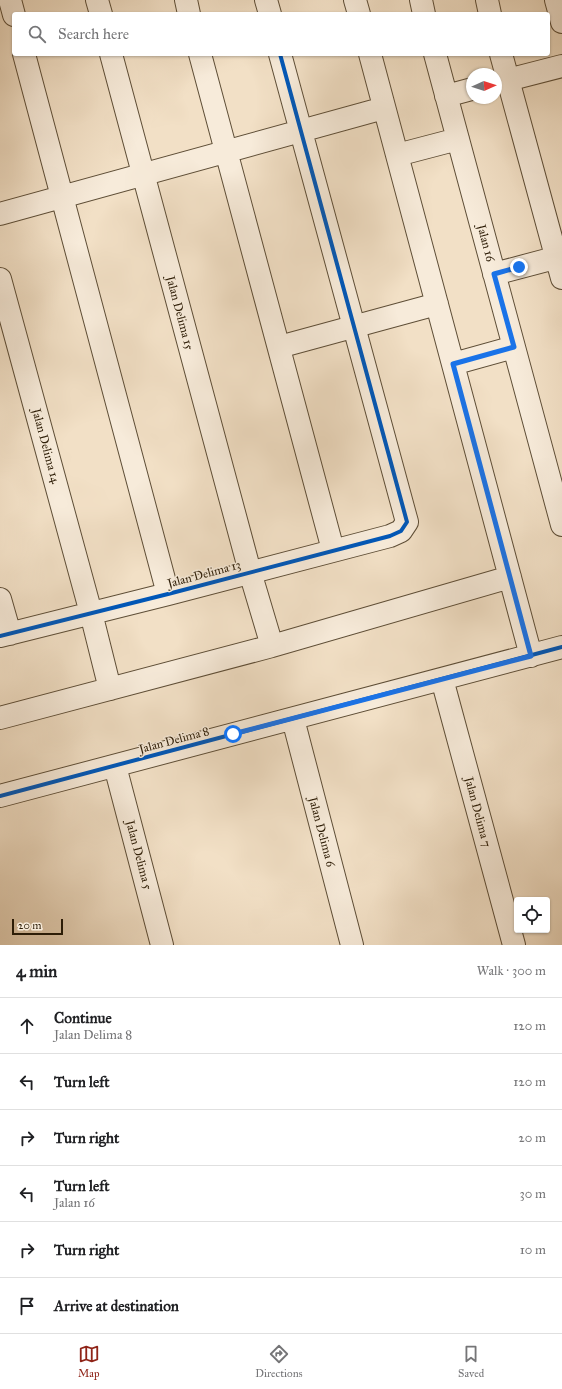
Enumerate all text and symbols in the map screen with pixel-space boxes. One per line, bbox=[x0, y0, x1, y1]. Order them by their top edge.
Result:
search box bbox=[12, 12, 550, 56]
icon: search bbox=[26, 23, 48, 45]
text: Search here bbox=[58, 25, 129, 43]
north arrow bbox=[466, 68, 502, 104]
street label: Jalan 16 bbox=[473, 221, 498, 264]
route end bbox=[510, 258, 528, 276]
street label: Jalan Delima 15 bbox=[162, 273, 197, 352]
street label: Jalan Delima 14 bbox=[28, 405, 63, 486]
street label: Jalan Delima 13 bbox=[164, 557, 243, 592]
street label: Jalan Delima 8 bbox=[135, 724, 211, 758]
route start bbox=[224, 725, 242, 743]
street label: Jalan Delima 7 bbox=[460, 773, 494, 849]
street label: Jalan Delima 6 bbox=[304, 794, 338, 870]
street label: Jalan Delima 5 bbox=[122, 817, 155, 892]
map controls bbox=[514, 897, 550, 933]
button: locate bbox=[514, 897, 550, 933]
scale bar bbox=[12, 917, 63, 936]
text: 20 m bbox=[18, 919, 41, 932]
text: 4 min bbox=[16, 961, 57, 982]
text: Walk · 300 m bbox=[477, 963, 546, 979]
text: Continue bbox=[54, 1009, 112, 1027]
icon: ahead bbox=[16, 1015, 38, 1037]
text: 120 m bbox=[513, 1018, 546, 1034]
text: Jalan Delima 8 bbox=[54, 1027, 132, 1043]
icon: left bbox=[16, 1071, 38, 1093]
text: Turn left bbox=[54, 1073, 110, 1091]
text: 120 m bbox=[513, 1074, 546, 1090]
icon: right bbox=[16, 1127, 38, 1149]
text: Turn right bbox=[54, 1129, 119, 1147]
text: 20 m bbox=[518, 1130, 546, 1146]
text: Turn left bbox=[54, 1177, 110, 1195]
icon: left bbox=[16, 1183, 38, 1205]
text: 30 m bbox=[520, 1186, 546, 1202]
text: Jalan 16 bbox=[54, 1195, 95, 1211]
icon: right bbox=[16, 1239, 38, 1261]
text: Turn right bbox=[54, 1241, 119, 1259]
text: 10 m bbox=[520, 1242, 546, 1258]
icon: arrive bbox=[16, 1295, 38, 1317]
text: Arrive at destination bbox=[54, 1297, 179, 1315]
tab: Map bbox=[78, 1343, 100, 1380]
tab: Directions bbox=[255, 1343, 303, 1380]
tab: Saved bbox=[458, 1343, 484, 1380]

